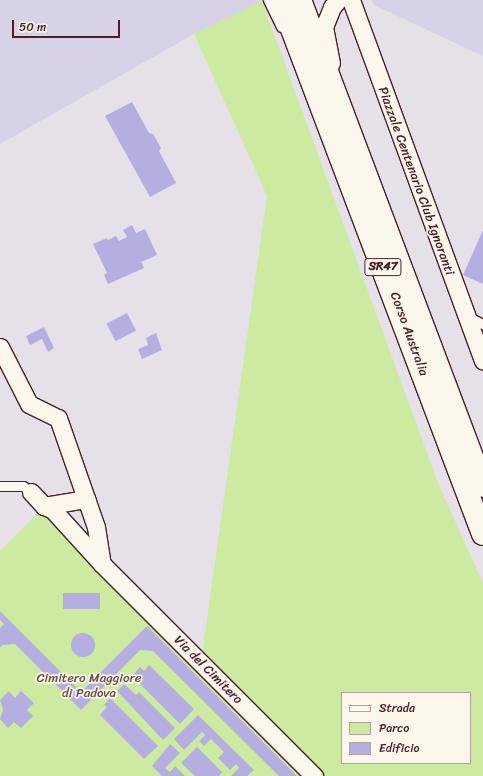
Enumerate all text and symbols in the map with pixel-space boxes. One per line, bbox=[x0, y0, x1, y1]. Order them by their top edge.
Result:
scale bar bbox=[14, 12, 122, 38]
text: 50 m bbox=[19, 16, 46, 38]
street label: Piazzale Centenario Club Ignoranti bbox=[374, 84, 458, 278]
road number: SR47 bbox=[364, 257, 402, 277]
street label: Corso Australia bbox=[386, 290, 432, 378]
street label: Via del Cimitero bbox=[170, 632, 246, 708]
park label: Cimitero Maggiore di Padova bbox=[37, 671, 141, 702]
legend bbox=[341, 692, 471, 764]
text: Strada bbox=[379, 697, 415, 719]
text: Parco bbox=[379, 717, 409, 739]
text: Edificio bbox=[379, 737, 419, 759]

